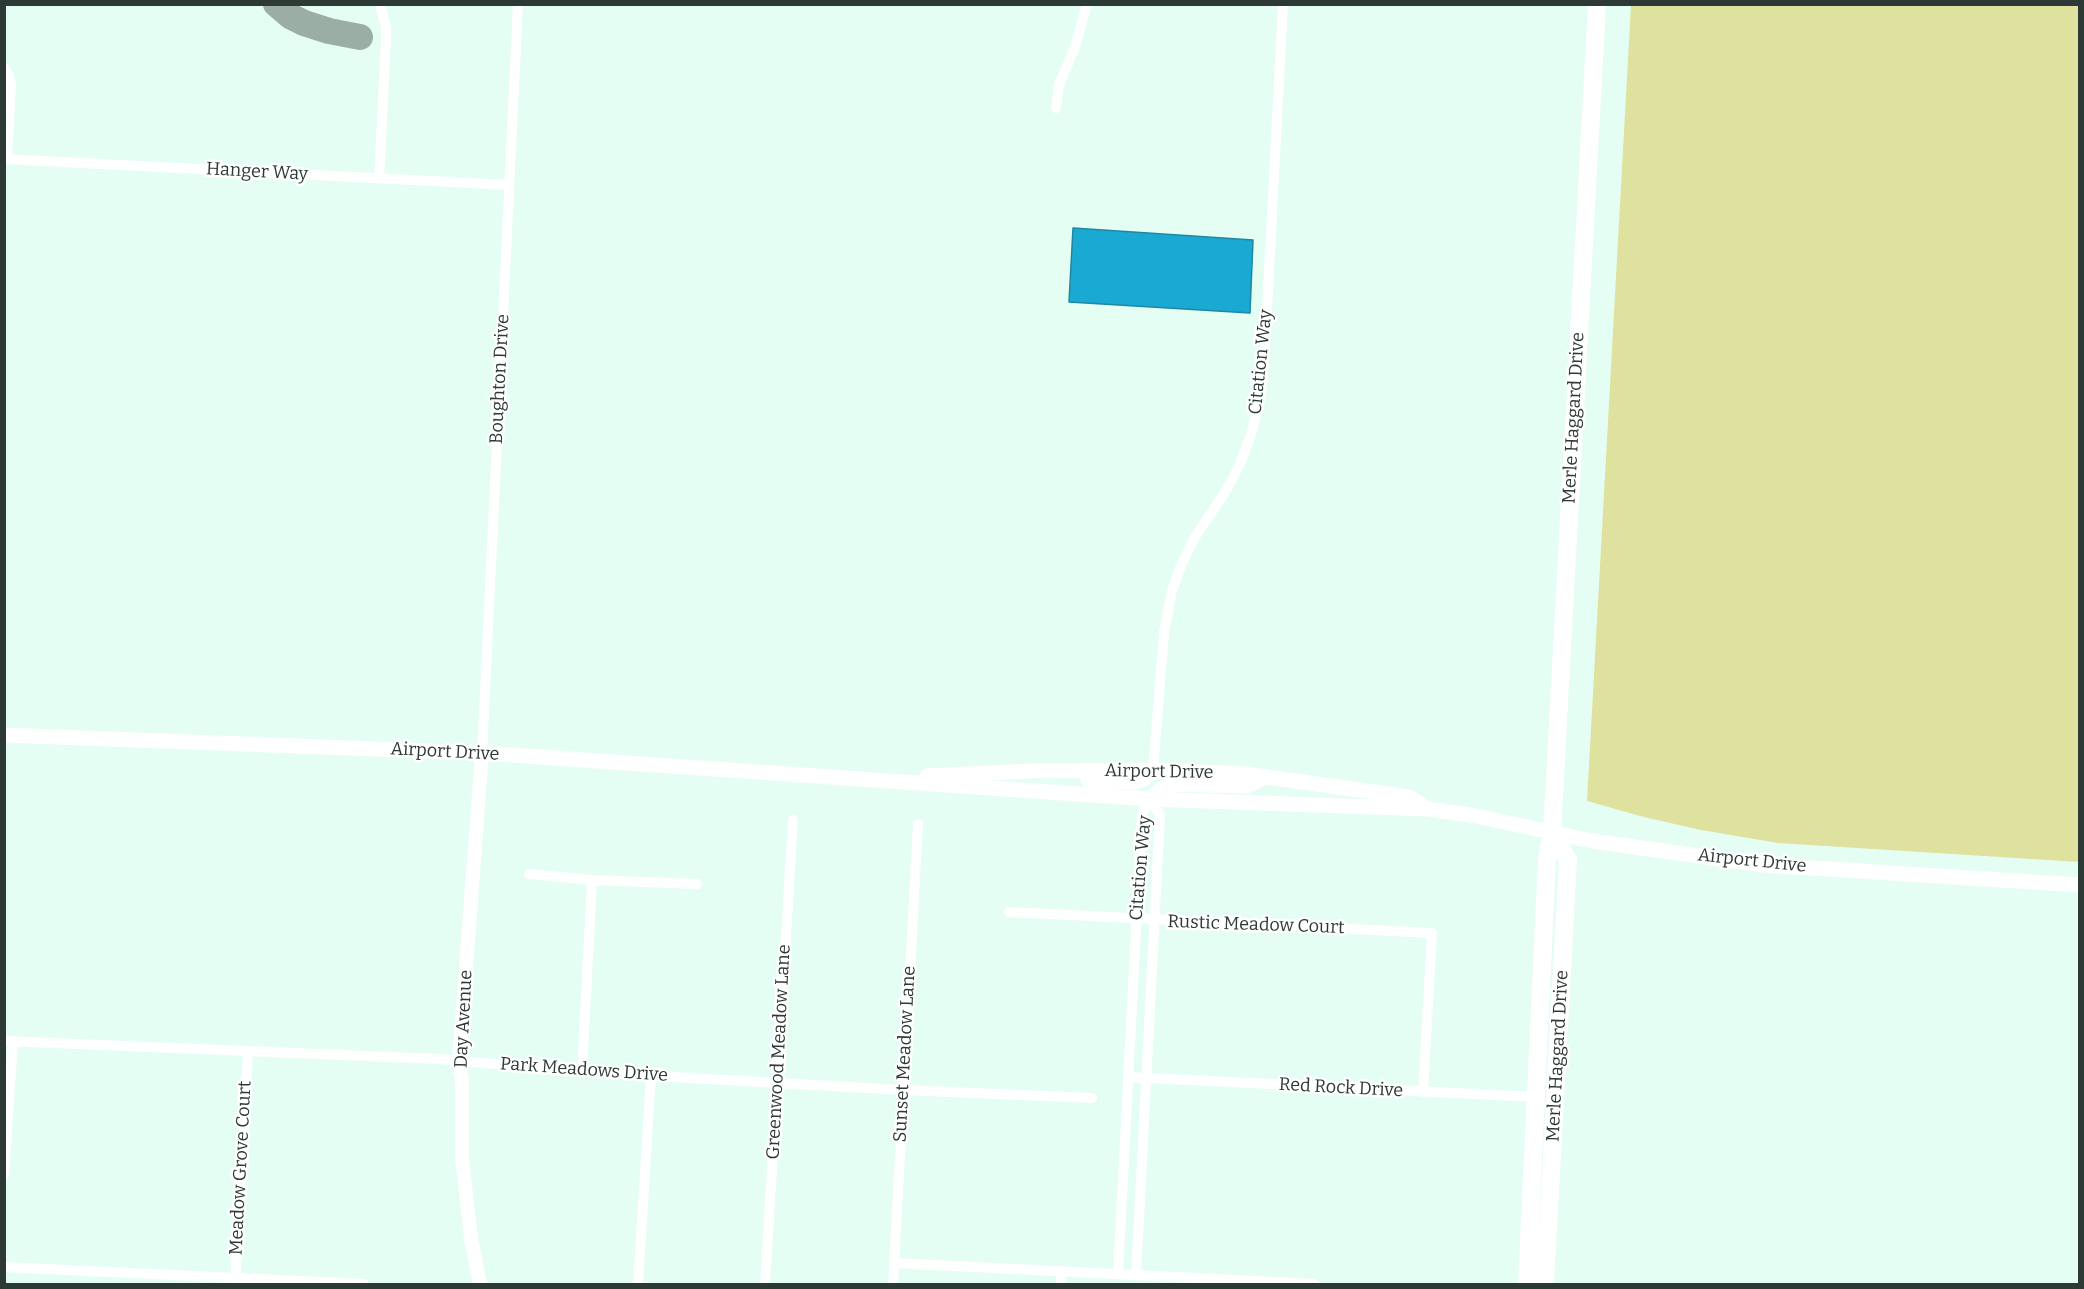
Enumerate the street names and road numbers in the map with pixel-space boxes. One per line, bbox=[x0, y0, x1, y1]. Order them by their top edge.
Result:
street label: Hanger Way bbox=[205, 159, 309, 185]
street label: Citation Way bbox=[1245, 308, 1277, 416]
street label: Boughton Drive bbox=[486, 314, 514, 444]
street label: Merle Haggard Drive bbox=[1559, 332, 1589, 504]
street label: Airport Drive bbox=[390, 738, 500, 766]
street label: Airport Drive bbox=[1104, 760, 1214, 784]
street label: Citation Way bbox=[1126, 814, 1156, 922]
street label: Airport Drive bbox=[1697, 845, 1807, 877]
street label: Rustic Meadow Court bbox=[1167, 911, 1345, 939]
street label: Greenwood Meadow Lane bbox=[763, 944, 795, 1160]
street label: Sunset Meadow Lane bbox=[890, 965, 920, 1143]
street label: Day Avenue bbox=[451, 969, 477, 1069]
street label: Merle Haggard Drive bbox=[1543, 970, 1573, 1142]
street label: Park Meadows Drive bbox=[499, 1053, 669, 1087]
street label: Red Rock Drive bbox=[1278, 1074, 1404, 1102]
street label: Meadow Grove Court bbox=[226, 1080, 256, 1256]

